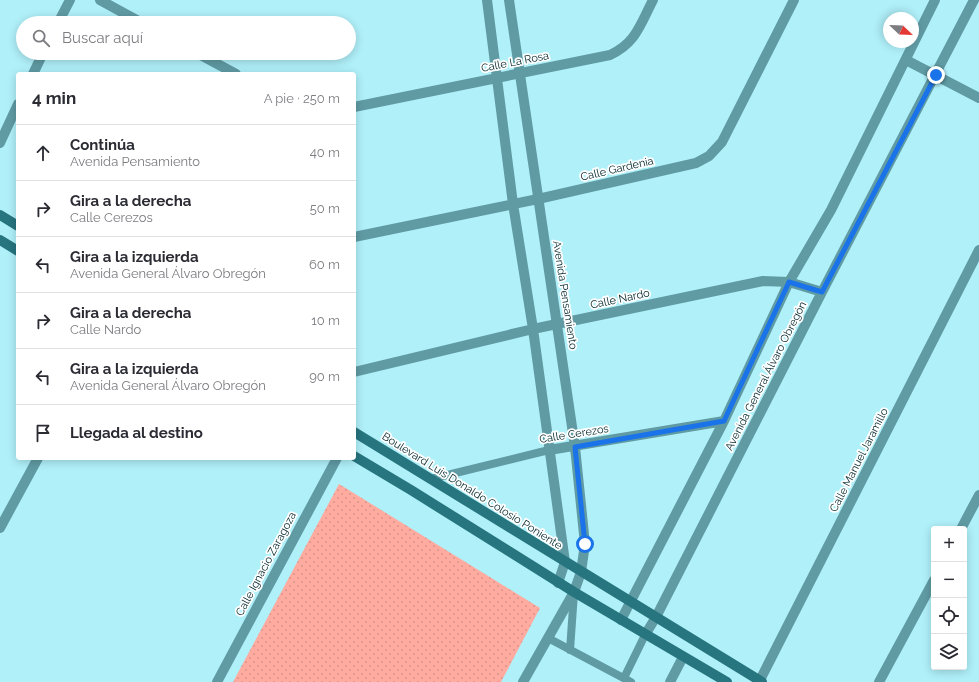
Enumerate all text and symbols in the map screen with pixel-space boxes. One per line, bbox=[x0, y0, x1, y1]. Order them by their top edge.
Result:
north arrow bbox=[883, 12, 919, 48]
search box bbox=[16, 16, 356, 60]
icon: search bbox=[30, 27, 52, 49]
text: Buscar aquí bbox=[62, 29, 143, 47]
street label: Calle La Rosa bbox=[480, 49, 550, 75]
route end bbox=[927, 66, 945, 84]
text: 4 min bbox=[32, 88, 76, 108]
text: A pie · 250 m bbox=[264, 91, 340, 106]
text: Continúa bbox=[70, 136, 135, 154]
icon: ahead bbox=[32, 142, 54, 164]
text: 40 m bbox=[310, 145, 340, 160]
text: Avenida Pensamiento bbox=[70, 154, 200, 169]
street label: Calle Gardenia bbox=[579, 154, 655, 184]
text: Gira a la derecha bbox=[70, 192, 191, 210]
icon: right bbox=[32, 198, 54, 220]
text: 50 m bbox=[310, 201, 340, 216]
text: Calle Cerezos bbox=[70, 210, 153, 225]
street label: Avenida Pensamiento bbox=[550, 240, 580, 351]
text: Gira a la izquierda bbox=[70, 248, 199, 266]
icon: left bbox=[32, 254, 54, 276]
text: 60 m bbox=[309, 257, 340, 272]
text: Avenida General Álvaro Obregón bbox=[70, 266, 266, 281]
street label: Calle Nardo bbox=[589, 286, 651, 312]
street label: Avenida General Álvaro Obregón bbox=[722, 299, 809, 453]
text: Gira a la derecha bbox=[70, 304, 191, 322]
icon: right bbox=[32, 310, 54, 332]
text: 10 m bbox=[311, 313, 340, 328]
text: Calle Nardo bbox=[70, 322, 141, 337]
text: Gira a la izquierda bbox=[70, 360, 199, 378]
icon: left bbox=[32, 366, 54, 388]
text: 90 m bbox=[309, 369, 340, 384]
text: Avenida General Álvaro Obregón bbox=[70, 378, 266, 393]
street label: Calle Manuel Jaramillo bbox=[827, 405, 891, 514]
icon: arrive bbox=[32, 422, 54, 444]
street label: Calle Cerezos bbox=[538, 422, 610, 446]
text: Llegada al destino bbox=[70, 424, 203, 442]
street label: Boulevard Luis Donaldo Colosio Poniente bbox=[380, 430, 565, 552]
street label: Calle Ignacio Zaragoza bbox=[233, 510, 299, 618]
map controls bbox=[931, 526, 967, 670]
button: + bbox=[931, 526, 967, 562]
route start bbox=[576, 535, 594, 553]
button: − bbox=[931, 562, 967, 598]
button: locate bbox=[931, 598, 967, 634]
button: layers bbox=[931, 634, 967, 670]

